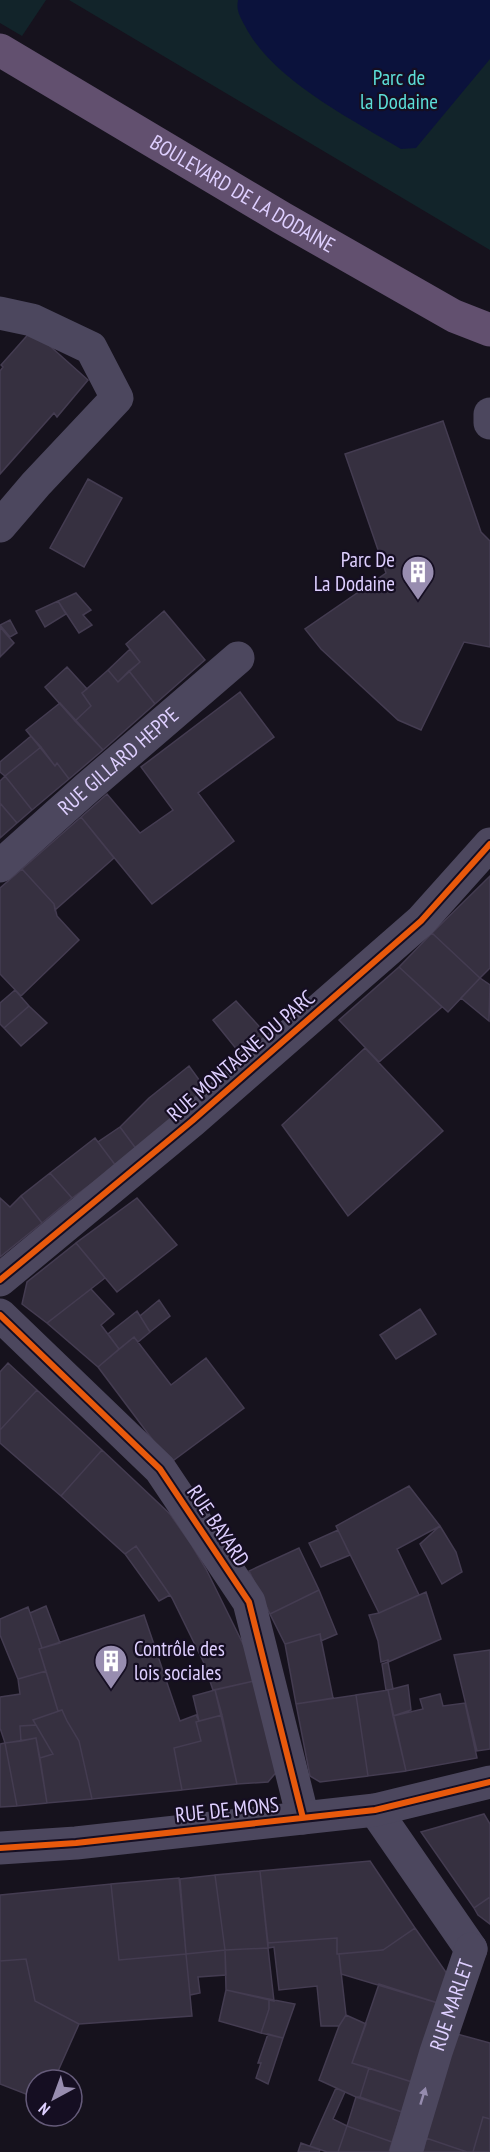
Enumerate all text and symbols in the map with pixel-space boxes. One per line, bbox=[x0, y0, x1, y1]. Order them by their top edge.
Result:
park label: Parc de la Dodaine bbox=[360, 64, 438, 115]
street label: BOULEVARD DE LA DODAINE bbox=[145, 129, 340, 258]
place label: Parc De La Dodaine bbox=[314, 546, 395, 597]
building icon: Parc De La Dodaine bbox=[400, 554, 436, 601]
street label: RUE GILLARD HEPPE bbox=[52, 701, 184, 821]
street label: RUE MONTAGNE DU PARC bbox=[161, 984, 320, 1127]
street label: RUE BAYARD bbox=[181, 1480, 255, 1572]
place label: Contrôle des lois sociales bbox=[134, 1635, 225, 1686]
building icon: Contrôle des lois sociales bbox=[93, 1643, 129, 1690]
street label: RUE DE MONS bbox=[174, 1791, 280, 1828]
street label: RUE MARLET bbox=[423, 1955, 480, 2054]
north arrow bbox=[24, 2068, 84, 2128]
one-way arrow bbox=[419, 2087, 428, 2105]
text: N bbox=[34, 2099, 54, 2120]

